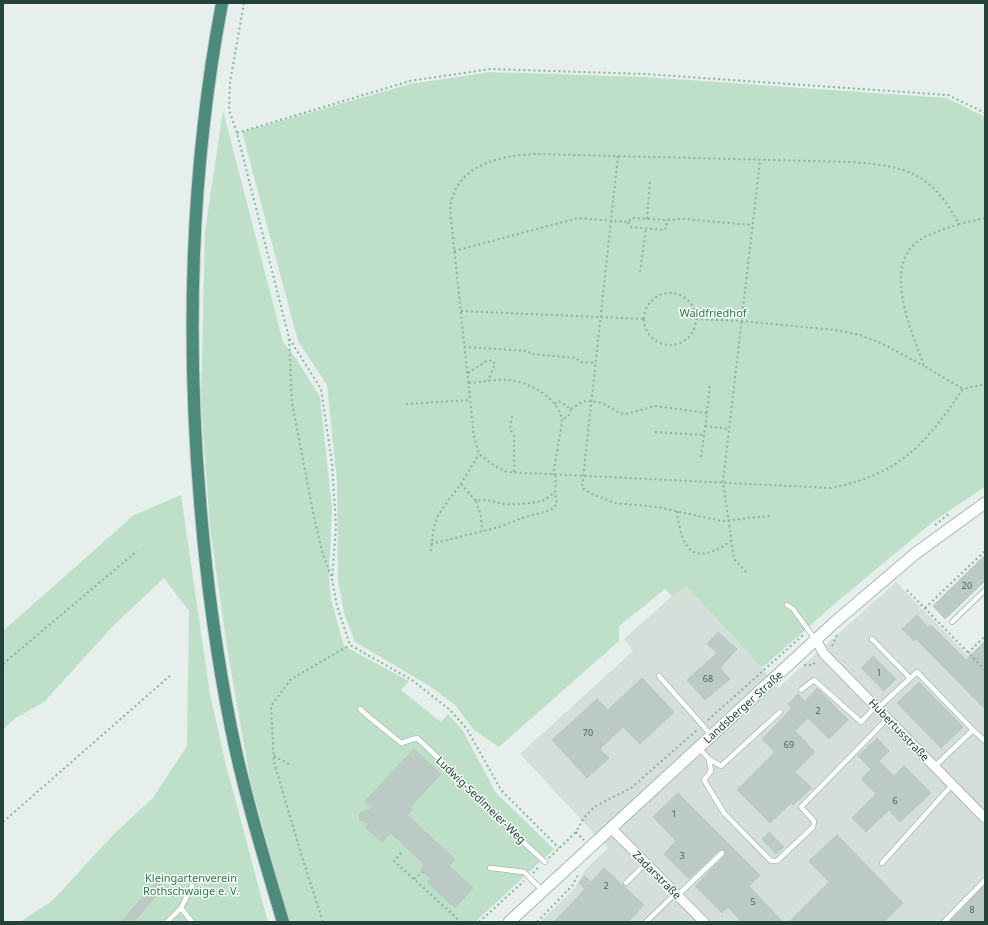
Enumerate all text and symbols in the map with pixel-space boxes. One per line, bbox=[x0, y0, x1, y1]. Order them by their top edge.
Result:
park label: Waldfriedhof bbox=[679, 305, 748, 320]
house number: 20 bbox=[962, 579, 972, 592]
house number: 1 bbox=[876, 666, 882, 679]
street label: Landsberger Straße bbox=[700, 667, 786, 746]
house number: 68 bbox=[703, 672, 713, 685]
street label: Hubertusstraße bbox=[866, 695, 933, 764]
house number: 2 bbox=[815, 704, 821, 717]
house number: 70 bbox=[583, 726, 593, 739]
house number: 69 bbox=[784, 738, 794, 751]
street label: Ludwig-Sedlmeier-Weg bbox=[433, 753, 530, 847]
house number: 6 bbox=[892, 794, 898, 807]
house number: 1 bbox=[671, 807, 677, 820]
street label: Zadarstraße bbox=[630, 847, 685, 902]
house number: 3 bbox=[679, 849, 685, 862]
park label: Kleingartenverein Rothschwaige e. V. bbox=[143, 870, 239, 898]
house number: 2 bbox=[603, 879, 609, 892]
house number: 5 bbox=[750, 895, 756, 908]
house number: 8 bbox=[969, 903, 975, 916]

